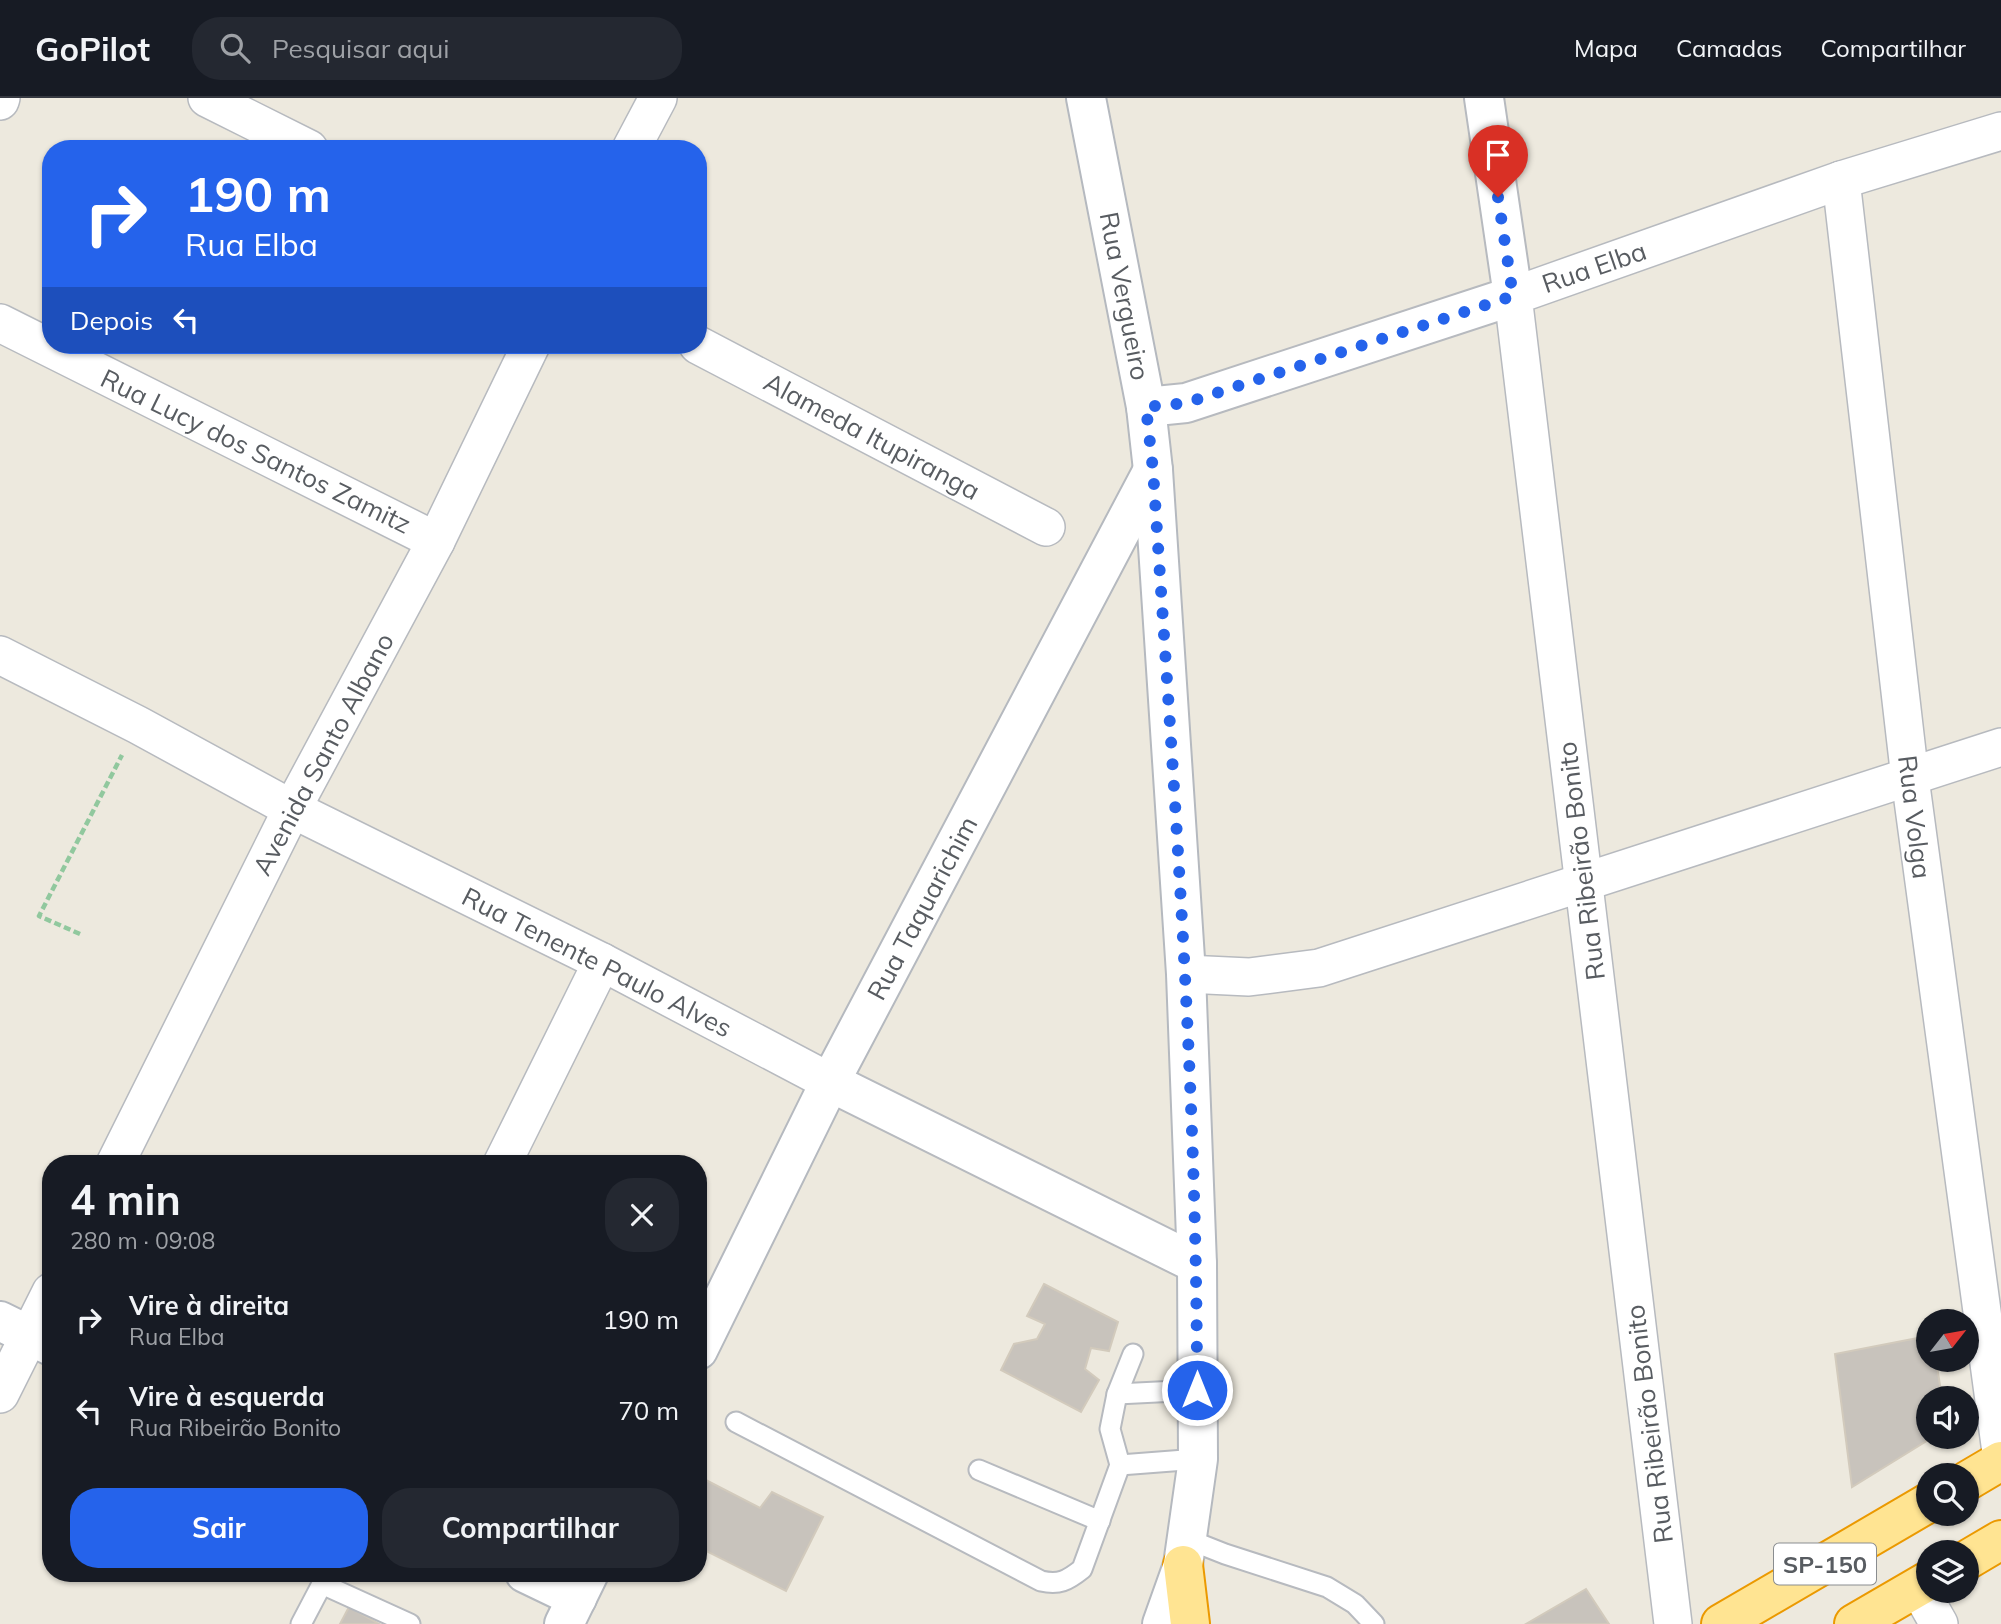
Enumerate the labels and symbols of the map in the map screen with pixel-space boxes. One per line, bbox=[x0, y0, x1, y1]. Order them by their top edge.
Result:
pin bbox=[1468, 125, 1528, 197]
street label: Rua Vergueiro bbox=[1093, 209, 1157, 383]
street label: Rua Elba bbox=[1538, 234, 1650, 300]
street label: Rua Lucy dos Santos Zamitz bbox=[96, 361, 416, 541]
street label: Alameda Itupiranga bbox=[758, 365, 986, 507]
street label: Avenida Santo Albano bbox=[245, 627, 401, 881]
street label: Rua Ribeirão Bonito bbox=[1550, 740, 1612, 982]
street label: Rua Volga bbox=[1891, 753, 1939, 881]
street label: Rua Taquarichim bbox=[860, 810, 984, 1006]
street label: Rua Tenente Paulo Alves bbox=[457, 880, 737, 1044]
street label: Rua Ribeirão Bonito bbox=[1618, 1303, 1680, 1545]
north arrow bbox=[1916, 1309, 1979, 1372]
position arrow bbox=[1160, 1353, 1234, 1427]
road number: SP-150 bbox=[1774, 1544, 1876, 1584]

